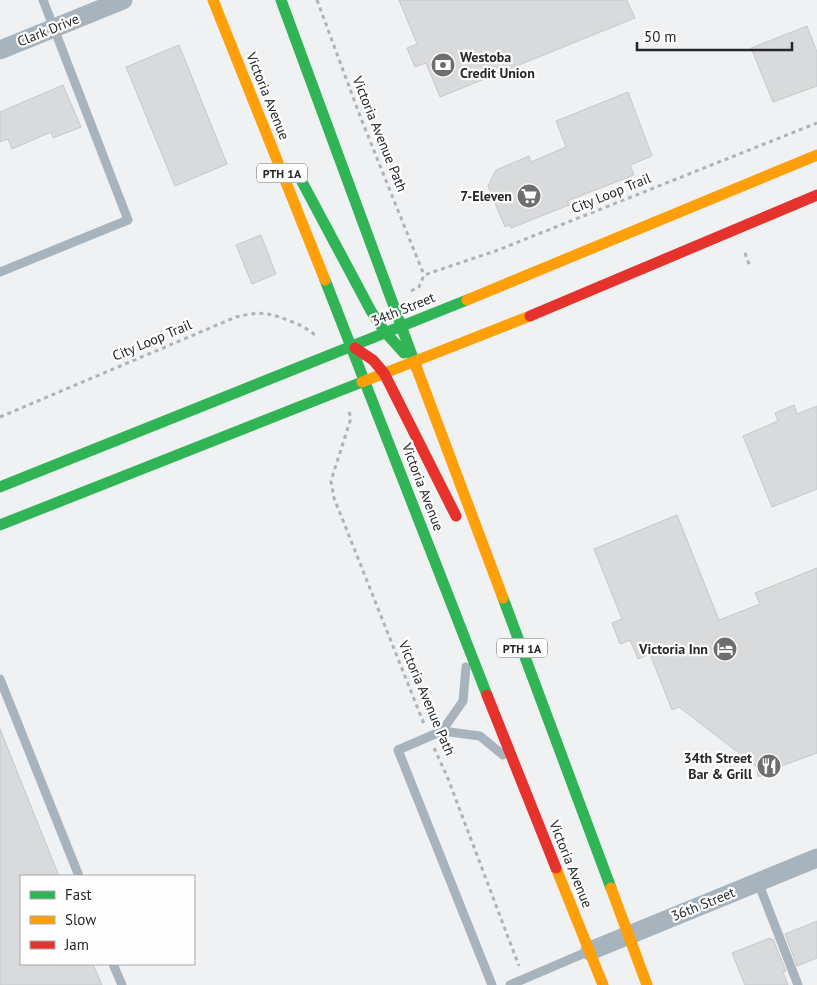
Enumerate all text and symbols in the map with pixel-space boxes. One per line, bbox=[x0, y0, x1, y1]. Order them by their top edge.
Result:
street label: Clark Drive bbox=[14, 9, 82, 51]
scale bar bbox=[637, 20, 792, 52]
text: 50 m bbox=[644, 27, 677, 46]
place label: Westoba Credit Union bbox=[460, 48, 535, 82]
street label: Victoria Avenue bbox=[242, 49, 294, 142]
bank icon: Westoba Credit Union bbox=[430, 52, 456, 78]
street label: Victoria Avenue Path bbox=[348, 73, 411, 194]
road number: PTH 1A bbox=[257, 164, 307, 182]
street label: City Loop Trail bbox=[568, 169, 654, 217]
supermarket icon: 7-Eleven bbox=[516, 183, 542, 209]
place label: 7-Eleven bbox=[460, 187, 512, 205]
street label: 34th Street bbox=[368, 288, 438, 330]
street label: City Loop Trail bbox=[110, 315, 194, 365]
street label: Victoria Avenue bbox=[398, 440, 448, 533]
hotel icon: Victoria Inn bbox=[712, 636, 738, 662]
street label: Victoria Avenue Path bbox=[394, 637, 459, 758]
road number: PTH 1A bbox=[497, 638, 547, 658]
place label: Victoria Inn bbox=[638, 640, 708, 658]
place label: 34th Street Bar & Grill bbox=[684, 749, 753, 783]
restaurant icon: 34th Street Bar & Grill bbox=[756, 753, 782, 779]
street label: Victoria Avenue bbox=[545, 817, 597, 910]
legend bbox=[20, 875, 195, 965]
street label: 36th Street bbox=[668, 883, 738, 925]
text: Fast bbox=[65, 885, 92, 904]
text: Slow bbox=[65, 910, 96, 929]
text: Jam bbox=[64, 935, 89, 954]

